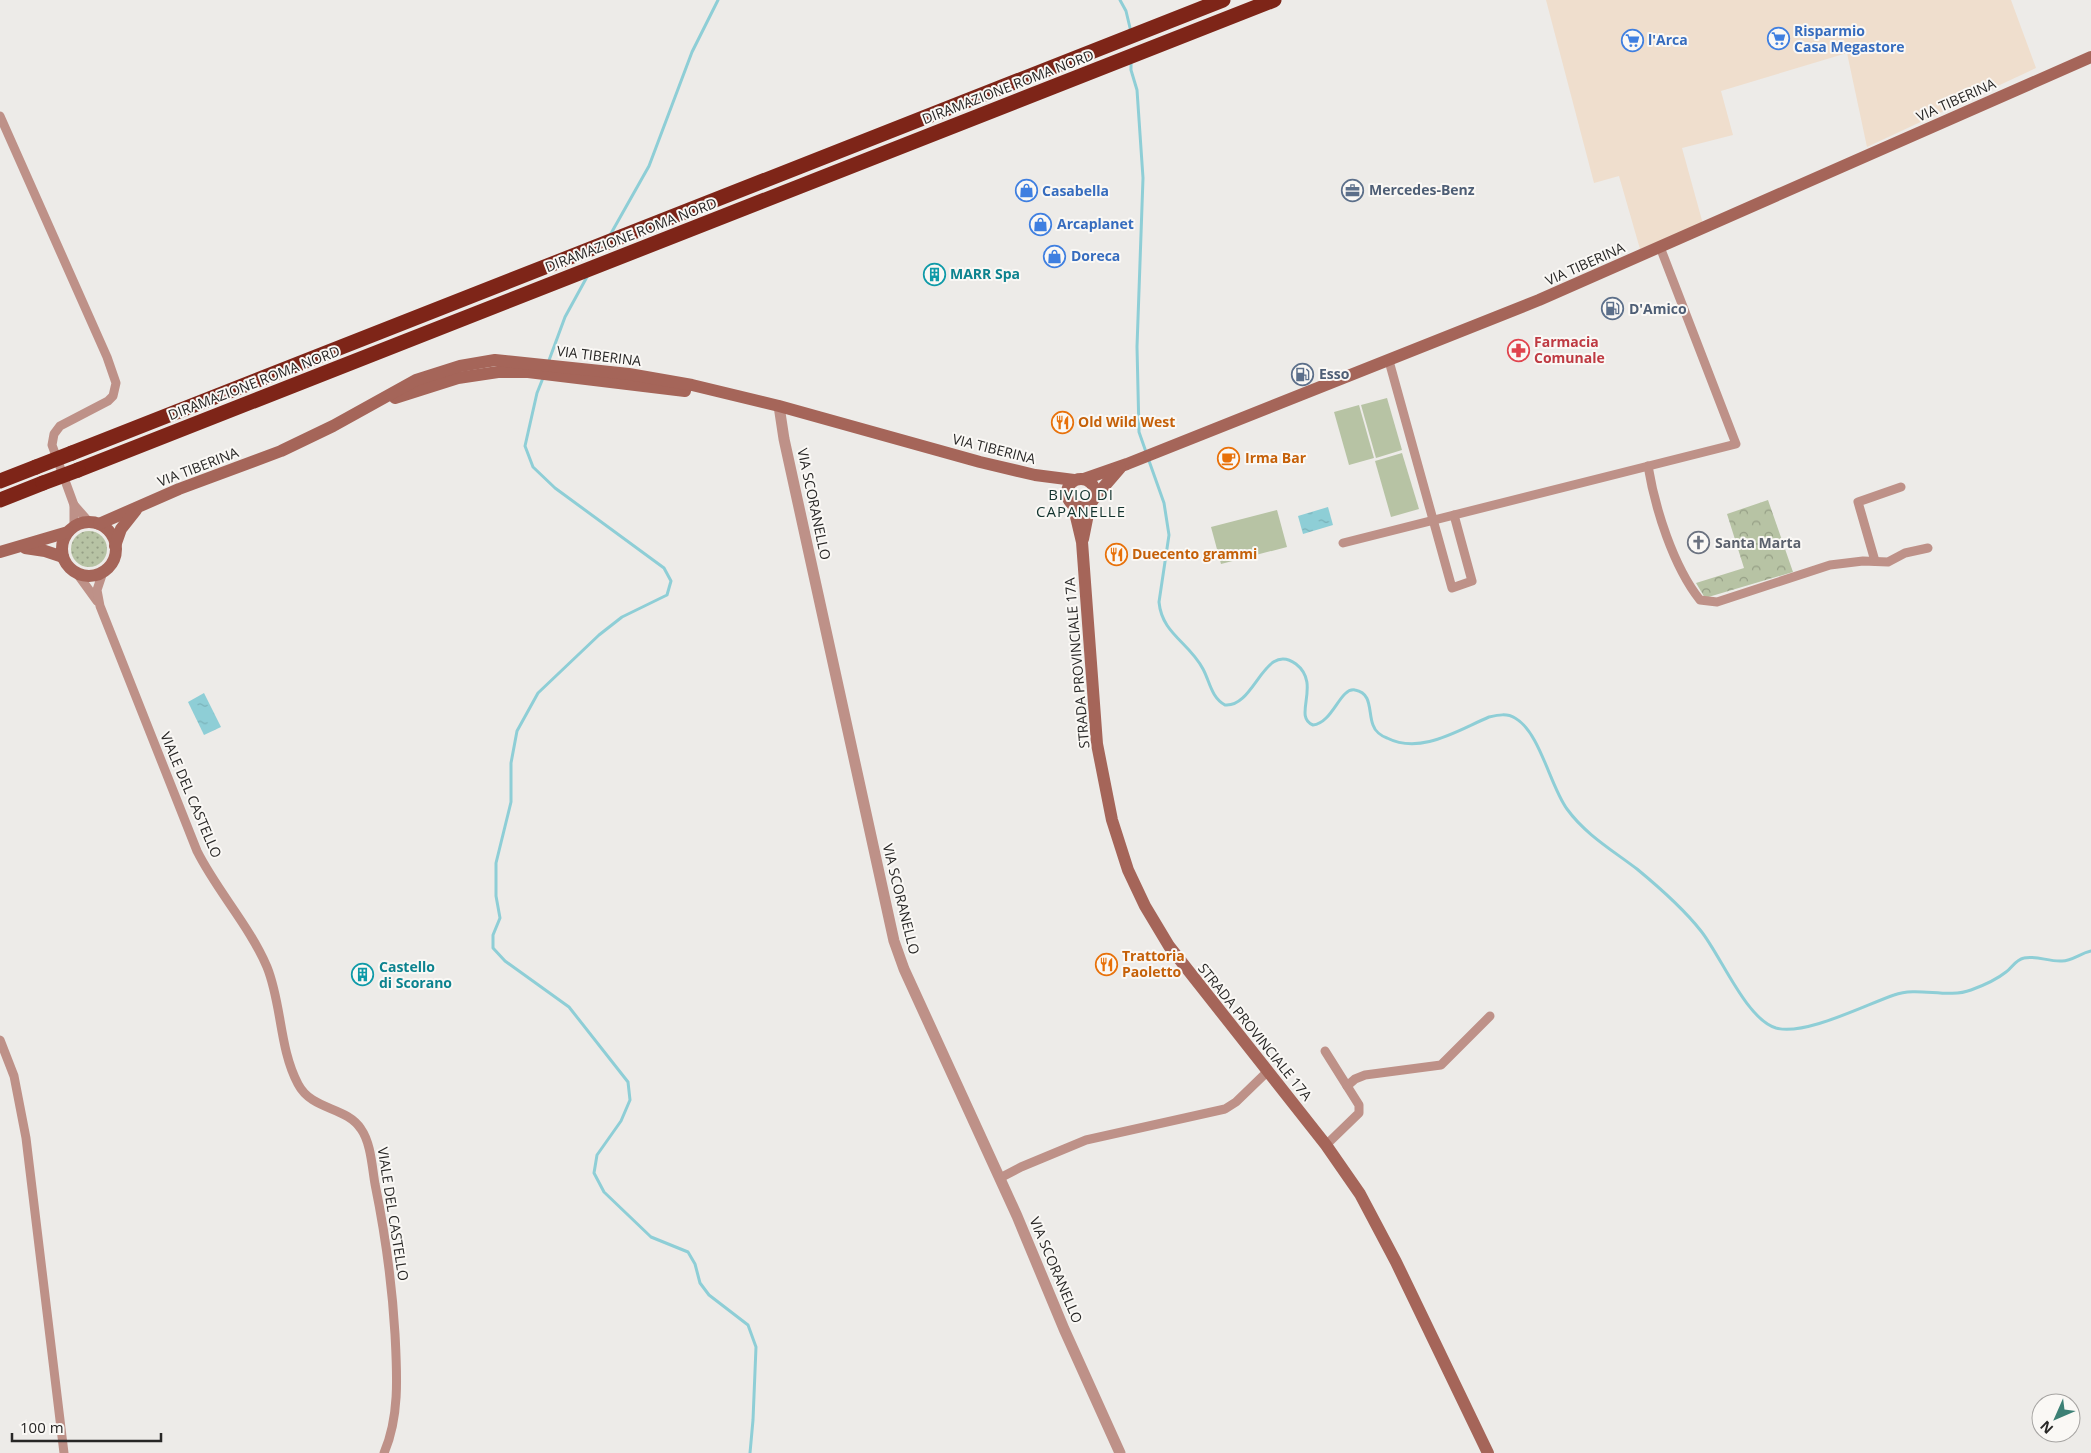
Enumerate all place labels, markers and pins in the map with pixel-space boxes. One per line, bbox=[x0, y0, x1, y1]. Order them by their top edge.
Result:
place label: Risparmio Casa Megastore bbox=[1794, 21, 1905, 56]
supermarket icon: Risparmio Casa Megastore bbox=[1766, 27, 1790, 51]
supermarket icon: l'Arca bbox=[1620, 28, 1644, 52]
place label: l'Arca bbox=[1648, 30, 1688, 49]
office icon: Mercedes-Benz bbox=[1341, 178, 1365, 202]
shop icon: Casabella bbox=[1014, 179, 1038, 203]
place label: Mercedes-Benz bbox=[1369, 180, 1475, 199]
place label: Casabella bbox=[1042, 181, 1109, 200]
shop icon: Arcaplanet bbox=[1029, 212, 1053, 236]
place label: Arcaplanet bbox=[1057, 214, 1134, 233]
shop icon: Doreca bbox=[1043, 244, 1067, 268]
place label: Doreca bbox=[1071, 246, 1120, 265]
building icon: MARR Spa bbox=[922, 262, 946, 286]
place label: MARR Spa bbox=[950, 264, 1020, 283]
fuel station icon: D'Amico bbox=[1601, 297, 1625, 321]
place label: D'Amico bbox=[1629, 299, 1687, 318]
place label: Farmacia Comunale bbox=[1534, 332, 1605, 367]
pharmacy icon: Farmacia Comunale bbox=[1506, 338, 1530, 362]
fuel station icon: Esso bbox=[1291, 362, 1315, 386]
place label: Esso bbox=[1319, 364, 1350, 383]
restaurant icon: Old Wild West bbox=[1050, 410, 1074, 434]
place label: Old Wild West bbox=[1078, 412, 1175, 431]
cafe icon: Irma Bar bbox=[1217, 446, 1241, 470]
place label: Irma Bar bbox=[1245, 448, 1307, 467]
church icon: Santa Marta bbox=[1687, 531, 1711, 555]
place label: Santa Marta bbox=[1715, 533, 1801, 552]
restaurant icon: Duecento grammi bbox=[1104, 542, 1128, 566]
place label: Duecento grammi bbox=[1132, 544, 1257, 563]
place label: Trattoria Paoletto bbox=[1122, 946, 1185, 981]
restaurant icon: Trattoria Paoletto bbox=[1094, 952, 1118, 976]
place label: Castello di Scorano bbox=[379, 957, 452, 992]
building icon: Castello di Scorano bbox=[351, 963, 375, 987]

